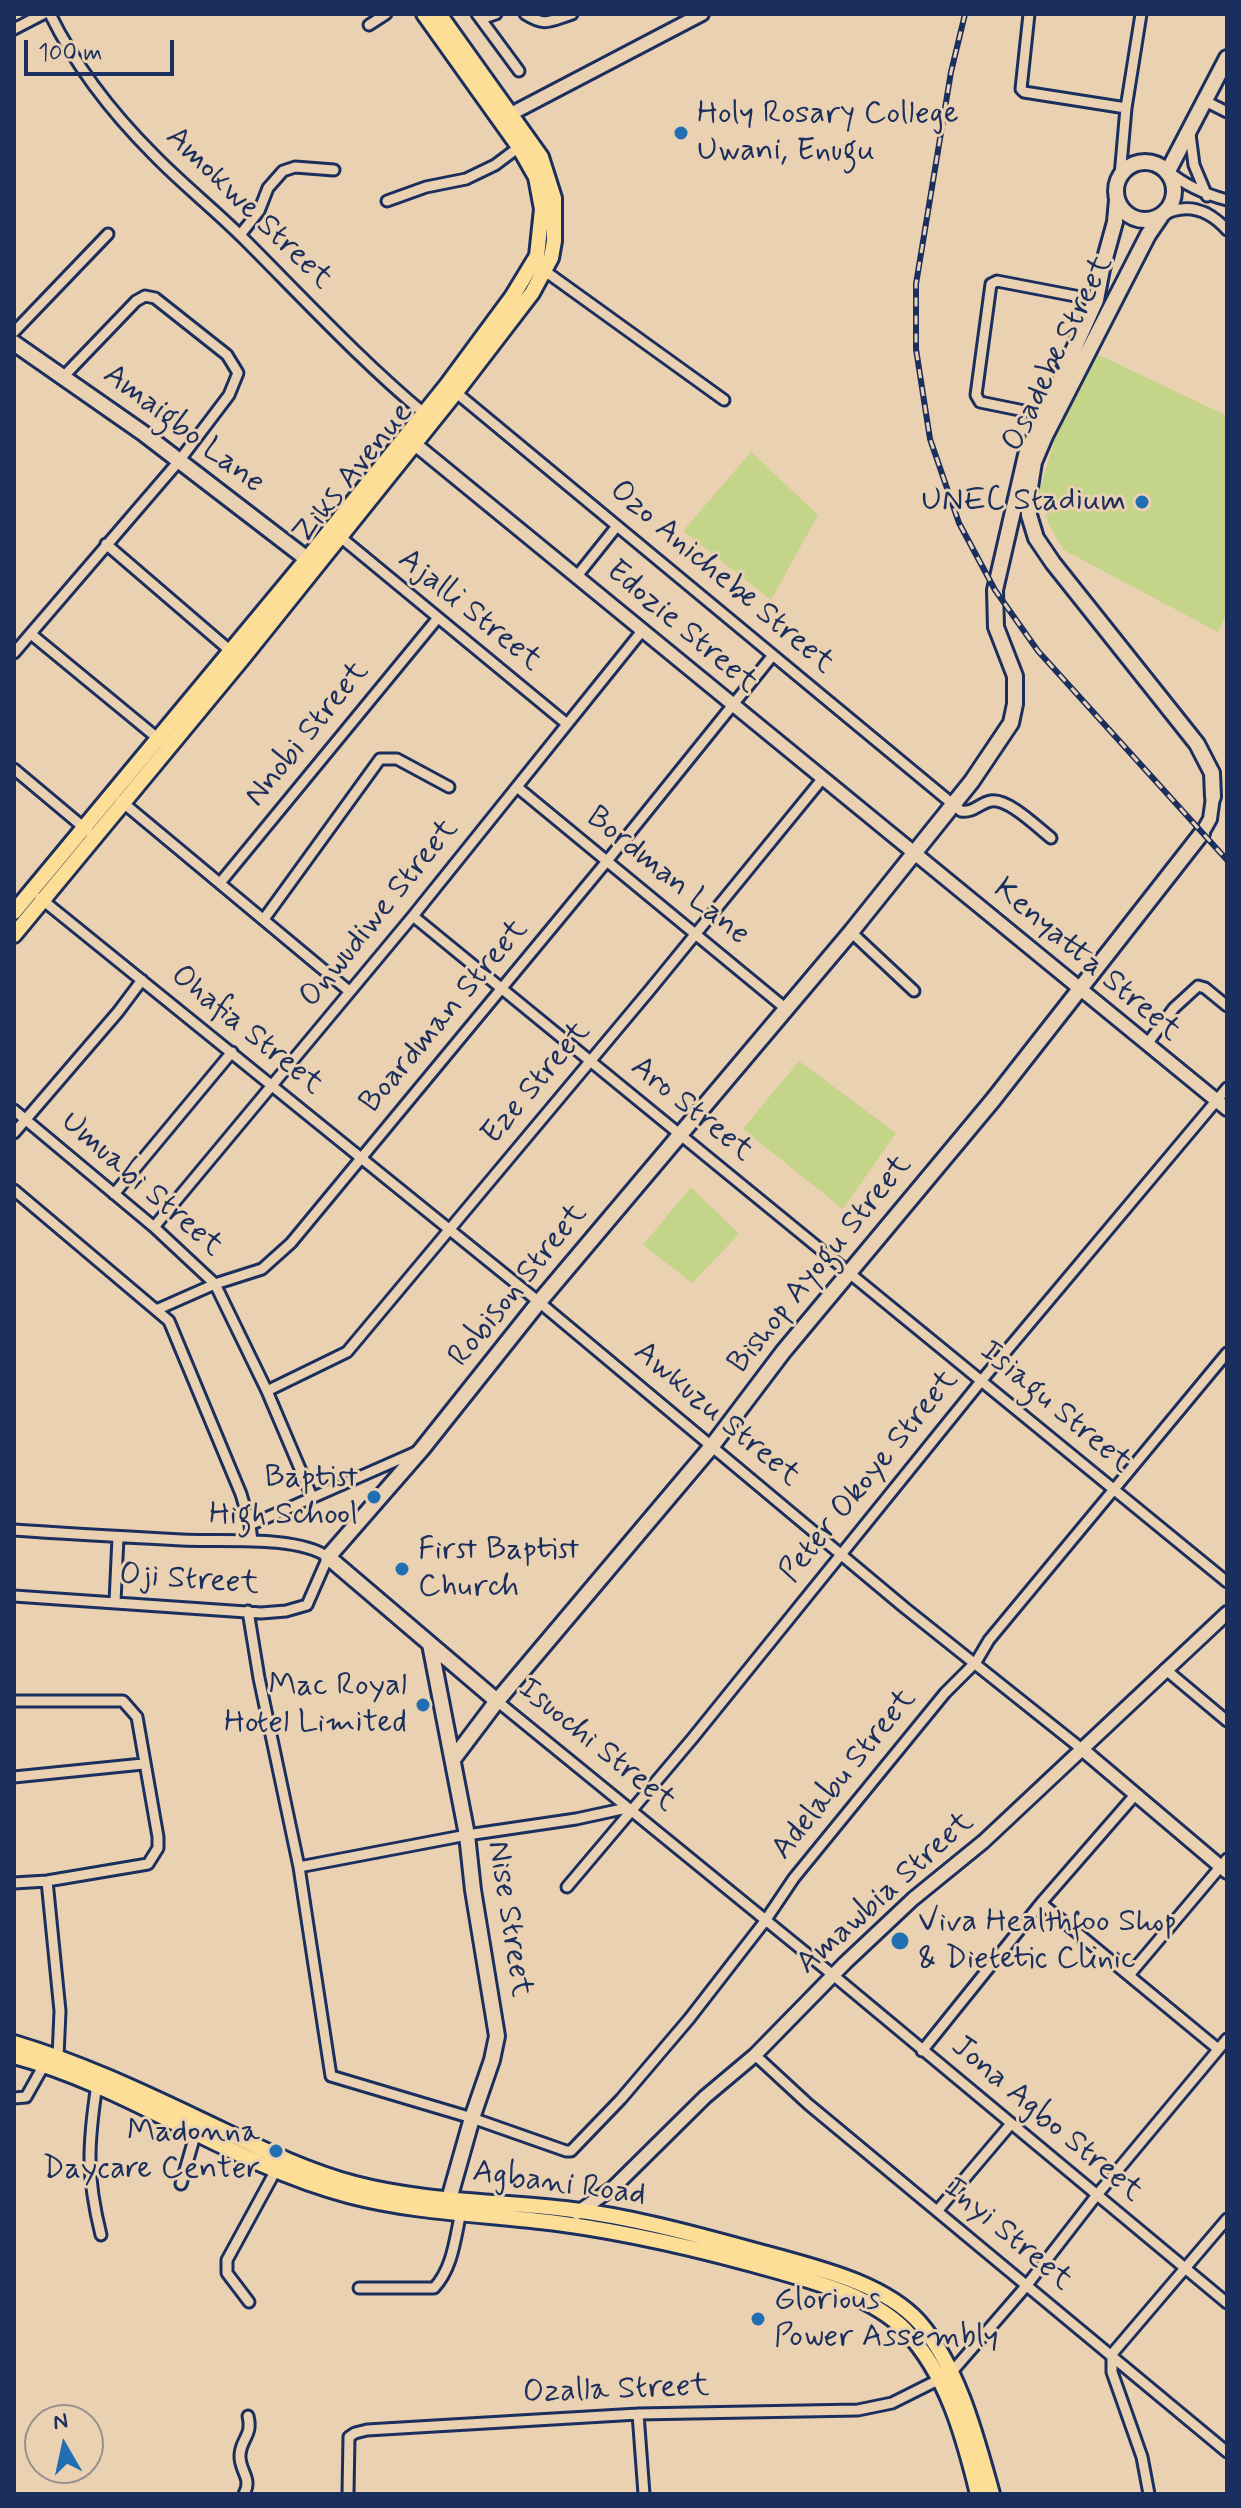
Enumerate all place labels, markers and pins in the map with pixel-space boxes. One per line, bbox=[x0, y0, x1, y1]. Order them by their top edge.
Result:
place label: Holy Rosary College Uwani, Enugu bbox=[697, 96, 959, 171]
marker: Holy Rosary College Uwani, Enugu bbox=[672, 124, 690, 142]
place label: UNEC Stadium bbox=[921, 483, 1126, 521]
marker: UNEC Stadium bbox=[1133, 493, 1151, 511]
place label: Baptist High School bbox=[209, 1460, 358, 1535]
marker: Baptist High School bbox=[365, 1488, 383, 1506]
place label: First Baptist Church bbox=[418, 1532, 579, 1607]
marker: First Baptist Church bbox=[393, 1560, 411, 1578]
place label: Mac Royal Hotel Limited bbox=[224, 1668, 407, 1743]
marker: Mac Royal Hotel Limited bbox=[414, 1696, 432, 1714]
place label: Viva Healthfoo Shop & Dietetic Clinic bbox=[918, 1904, 1177, 1979]
marker: Viva Healthfoo Shop & Dietetic Clinic bbox=[889, 1930, 911, 1952]
place label: Madonna Daycare Center bbox=[42, 2114, 260, 2189]
marker: Madonna Daycare Center bbox=[267, 2142, 285, 2160]
place label: Glorious Power Assembly bbox=[774, 2282, 999, 2357]
marker: Glorious Power Assembly bbox=[749, 2310, 767, 2328]

